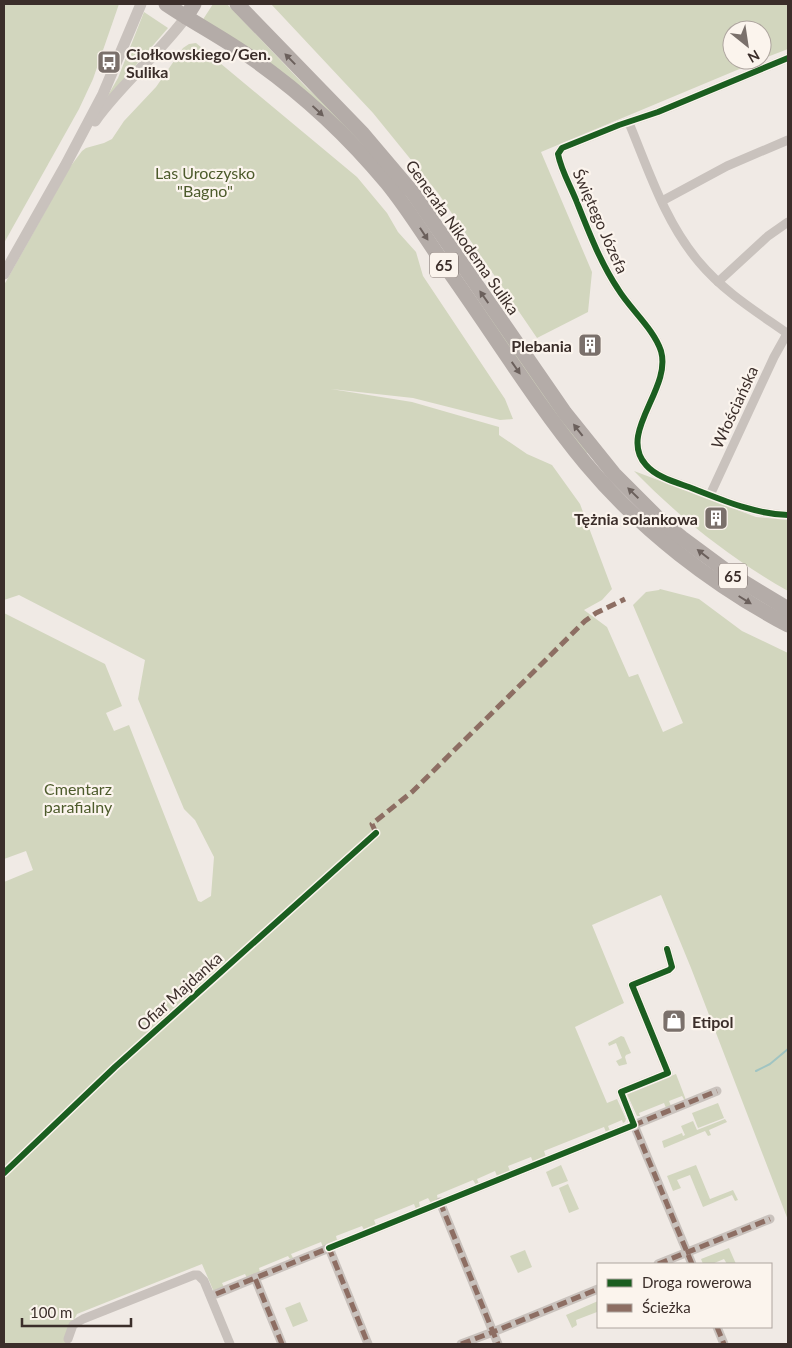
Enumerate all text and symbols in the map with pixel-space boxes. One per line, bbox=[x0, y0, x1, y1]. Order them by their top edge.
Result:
north arrow bbox=[722, 20, 772, 70]
place label: Ciołkowskiego/Gen. Sulika bbox=[126, 44, 271, 81]
text: N bbox=[745, 47, 763, 67]
bus stop icon: Ciołkowskiego/Gen. Sulika bbox=[96, 49, 122, 75]
one-way arrow bbox=[284, 53, 296, 65]
one-way arrow bbox=[312, 105, 324, 117]
street label: Generała Nikodema Sulika bbox=[402, 156, 524, 318]
park label: Las Uroczysko "Bagno" bbox=[155, 163, 255, 200]
street label: Świętego Józefa bbox=[569, 166, 633, 276]
one-way arrow bbox=[419, 227, 429, 241]
road number: 65 bbox=[430, 252, 458, 278]
one-way arrow bbox=[479, 290, 489, 304]
building icon: Plebania bbox=[577, 332, 603, 358]
place label: Plebania bbox=[511, 336, 572, 355]
one-way arrow bbox=[511, 361, 521, 375]
street label: Włościańska bbox=[707, 363, 761, 451]
one-way arrow bbox=[573, 423, 583, 437]
one-way arrow bbox=[627, 487, 639, 499]
building icon: Tężnia solankowa bbox=[703, 505, 729, 531]
place label: Tężnia solankowa bbox=[574, 509, 698, 528]
one-way arrow bbox=[697, 549, 710, 560]
road number: 65 bbox=[719, 564, 747, 588]
one-way arrow bbox=[738, 595, 751, 605]
park label: Cmentarz parafialny bbox=[44, 779, 113, 816]
street label: Ofiar Majdanka bbox=[133, 948, 225, 1034]
shop icon: Etipol bbox=[661, 1008, 687, 1034]
place label: Etipol bbox=[692, 1012, 733, 1031]
legend bbox=[597, 1263, 772, 1328]
text: Droga rowerowa bbox=[642, 1273, 752, 1291]
scale bar bbox=[22, 1296, 131, 1328]
text: Ścieżka bbox=[642, 1298, 691, 1316]
text: 100 m bbox=[30, 1303, 72, 1321]

